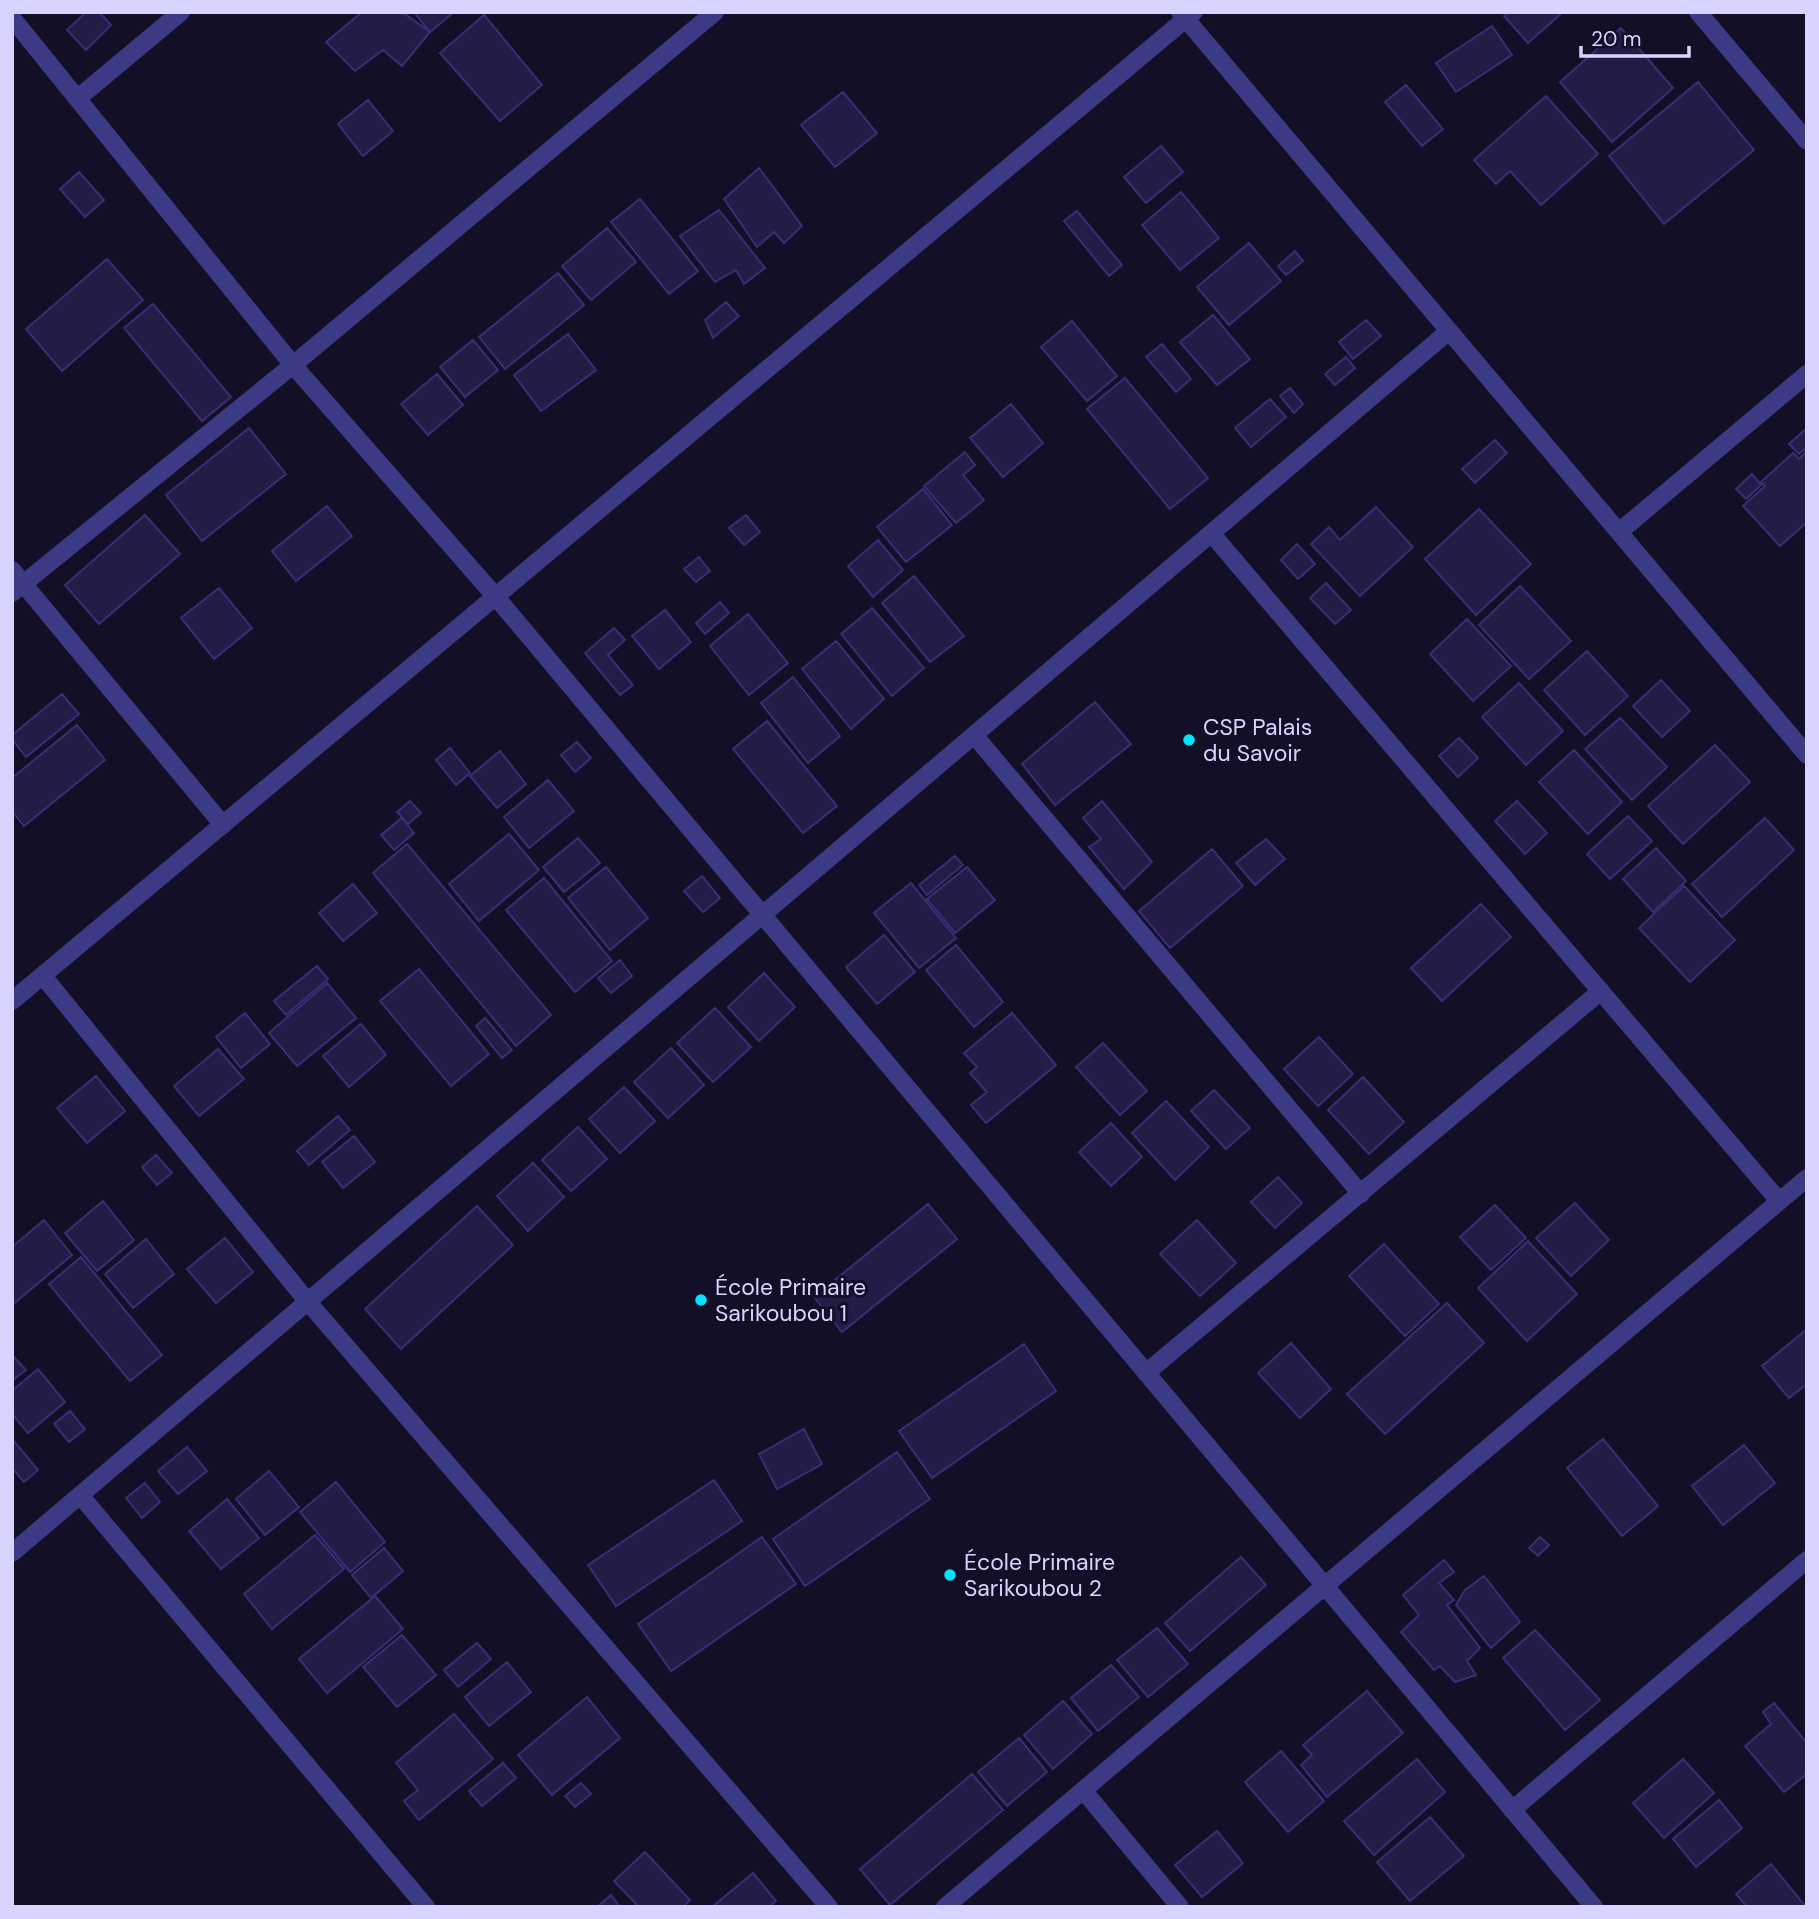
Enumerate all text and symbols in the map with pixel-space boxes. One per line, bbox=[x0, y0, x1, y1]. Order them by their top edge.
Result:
scale bar bbox=[1581, 14, 1689, 58]
text: 20 m bbox=[1591, 25, 1642, 53]
place label: CSP Palais du Savoir bbox=[1203, 712, 1312, 768]
marker: CSP Palais du Savoir bbox=[1181, 732, 1197, 748]
place label: École Primaire Sarikoubou 1 bbox=[715, 1272, 866, 1328]
marker: École Primaire Sarikoubou 1 bbox=[693, 1292, 709, 1308]
place label: École Primaire Sarikoubou 2 bbox=[964, 1547, 1115, 1603]
marker: École Primaire Sarikoubou 2 bbox=[942, 1567, 958, 1583]

